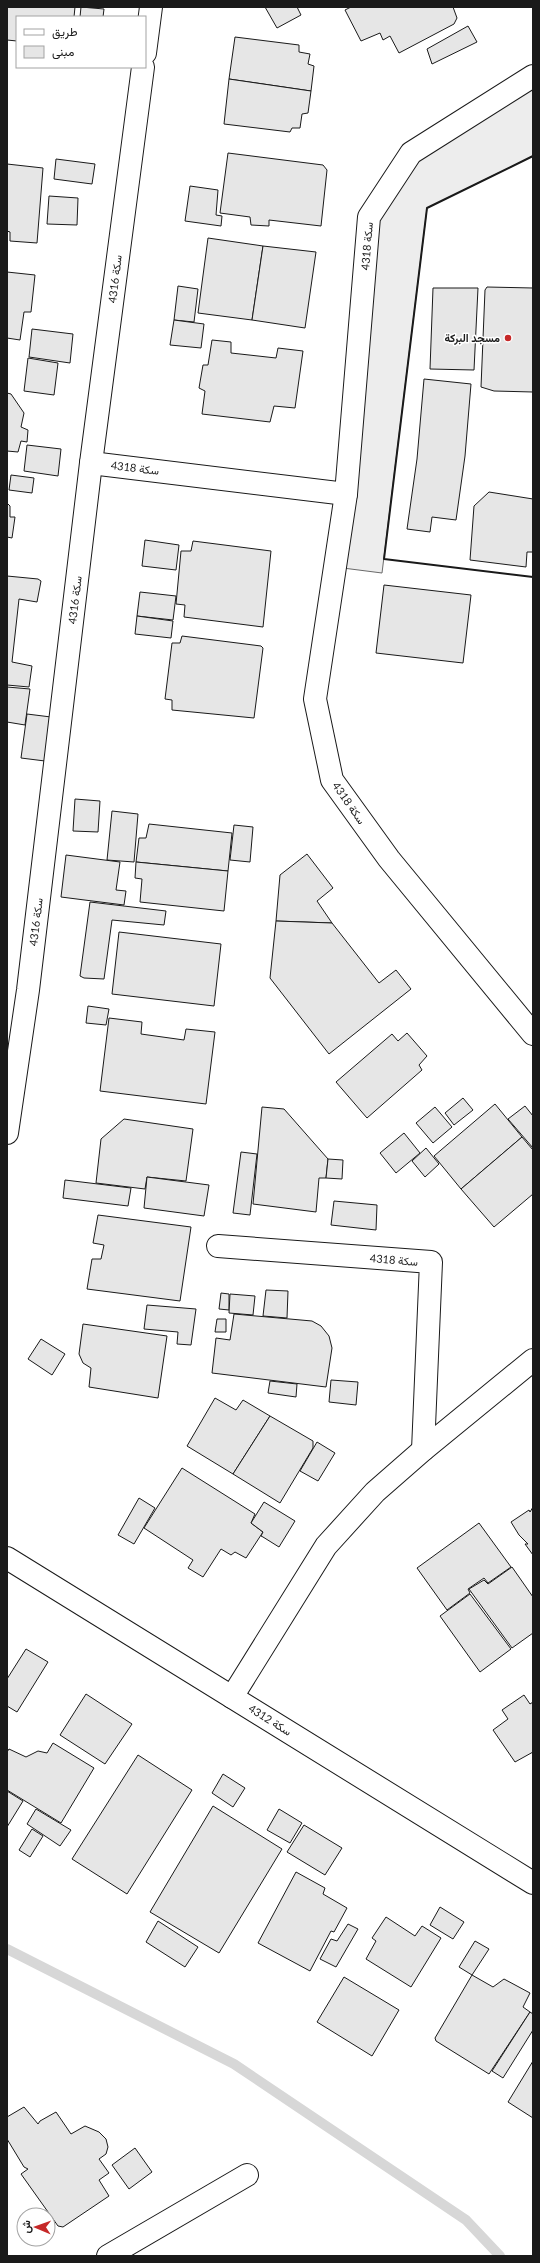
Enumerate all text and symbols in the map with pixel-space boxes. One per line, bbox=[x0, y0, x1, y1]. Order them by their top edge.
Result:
legend bbox=[16, 16, 146, 68]
text: طريق bbox=[52, 24, 78, 40]
text: مبنى bbox=[52, 44, 74, 60]
street label: سكة 4318 bbox=[358, 221, 375, 271]
street label: سكة 4316 bbox=[105, 254, 124, 304]
place label: مسجد البركة bbox=[444, 331, 500, 345]
marker: مسجد البركة bbox=[503, 333, 513, 343]
street label: سكة 4318 bbox=[110, 458, 160, 477]
street label: سكة 4316 bbox=[65, 575, 84, 625]
street label: سكة 4318 bbox=[330, 779, 369, 827]
street label: سكة 4316 bbox=[26, 897, 45, 947]
street label: سكة 4318 bbox=[369, 1251, 419, 1268]
street label: سكة 4312 bbox=[246, 1701, 294, 1738]
north arrow bbox=[16, 2207, 56, 2247]
text: ش bbox=[19, 2220, 33, 2234]

